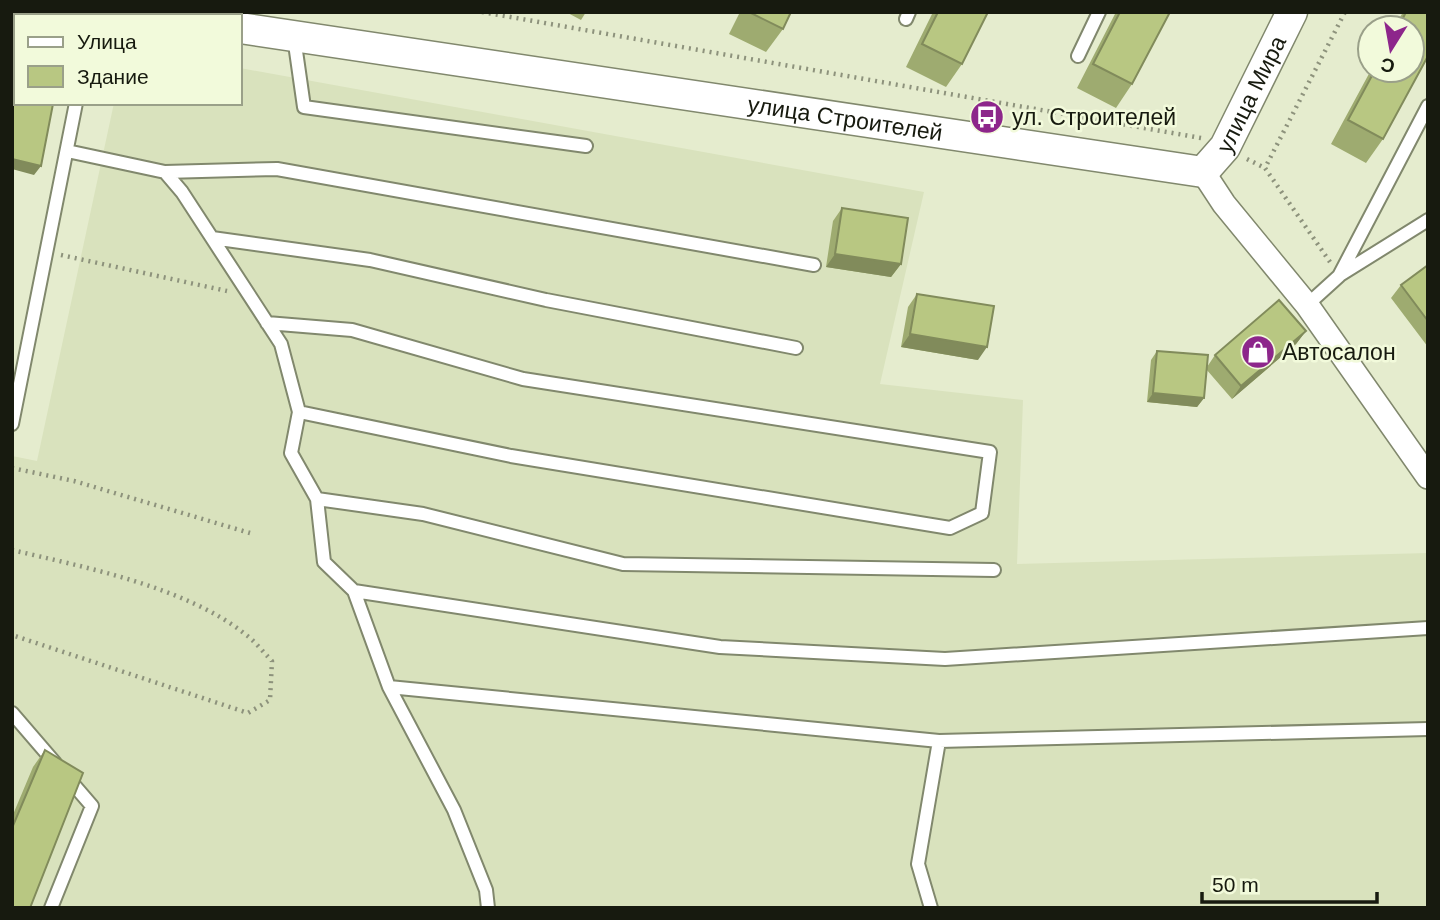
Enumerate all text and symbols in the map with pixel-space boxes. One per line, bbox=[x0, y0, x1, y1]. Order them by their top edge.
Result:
legend bbox=[14, 14, 242, 105]
north arrow bbox=[1356, 14, 1426, 84]
text: Улица bbox=[77, 30, 137, 53]
street label: улица Мира bbox=[1211, 31, 1291, 157]
text: С bbox=[1379, 54, 1397, 77]
text: Здание bbox=[77, 65, 149, 88]
street label: улица Строителей bbox=[746, 91, 944, 146]
bus stop icon: ул. Строителей bbox=[968, 98, 1006, 136]
place label: ул. Строителей bbox=[1012, 104, 1176, 130]
shop icon: Автосалон bbox=[1239, 333, 1277, 371]
place label: Автосалон bbox=[1282, 339, 1396, 365]
scale bar bbox=[1202, 860, 1377, 904]
text: 50 m bbox=[1212, 873, 1259, 896]

